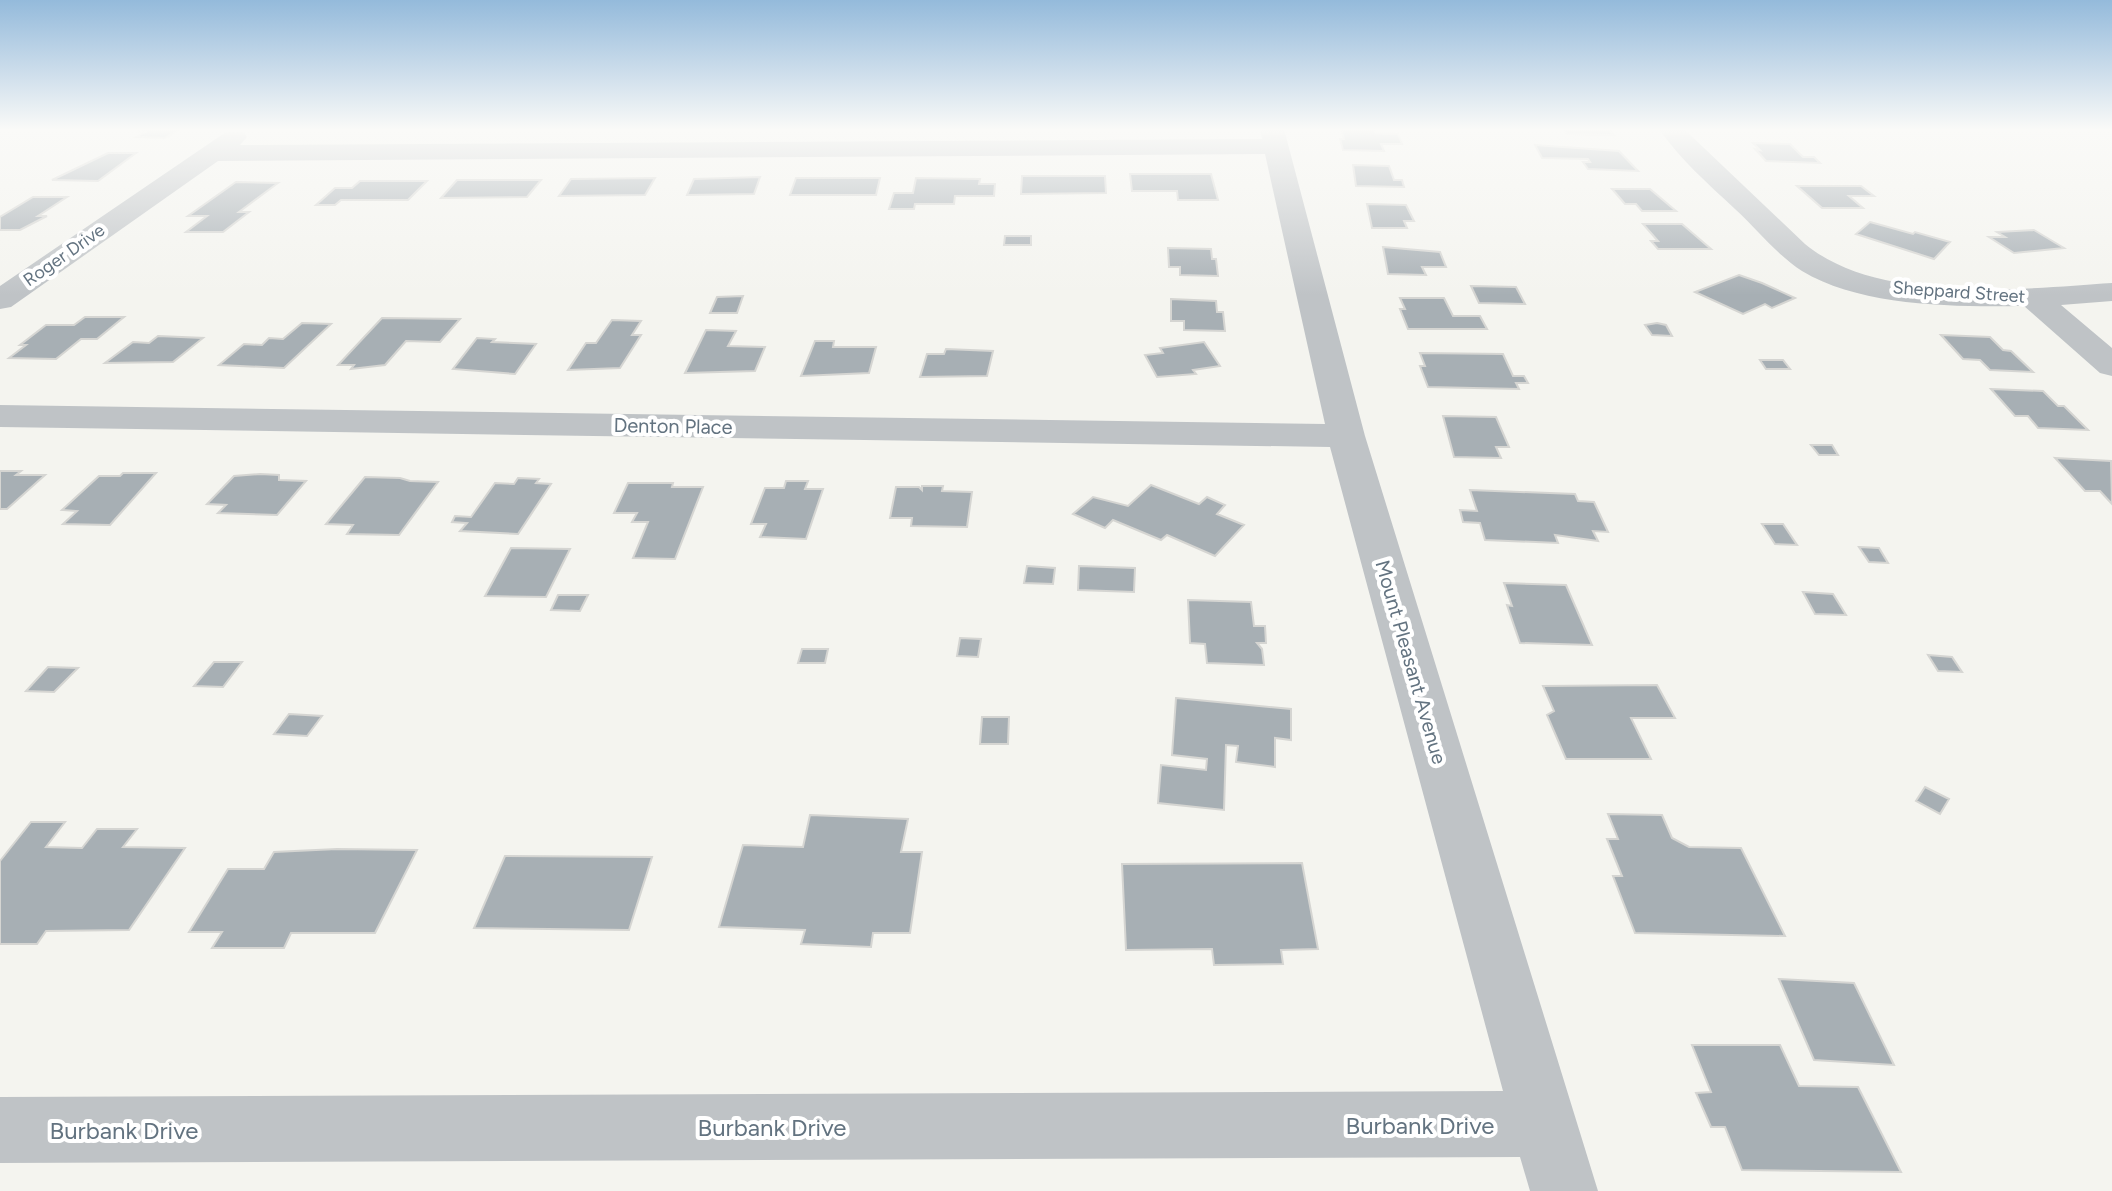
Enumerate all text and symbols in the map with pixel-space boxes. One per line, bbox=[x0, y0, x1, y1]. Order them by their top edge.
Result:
street label: Roger Drive bbox=[19, 219, 109, 291]
street label: Sheppard Street bbox=[1892, 276, 2026, 308]
street label: Denton Place bbox=[613, 413, 733, 439]
street label: Mount Pleasant Avenue bbox=[1370, 557, 1452, 767]
street label: Burbank Drive bbox=[1346, 1111, 1494, 1140]
street label: Burbank Drive bbox=[698, 1113, 846, 1142]
street label: Burbank Drive bbox=[50, 1116, 198, 1145]

